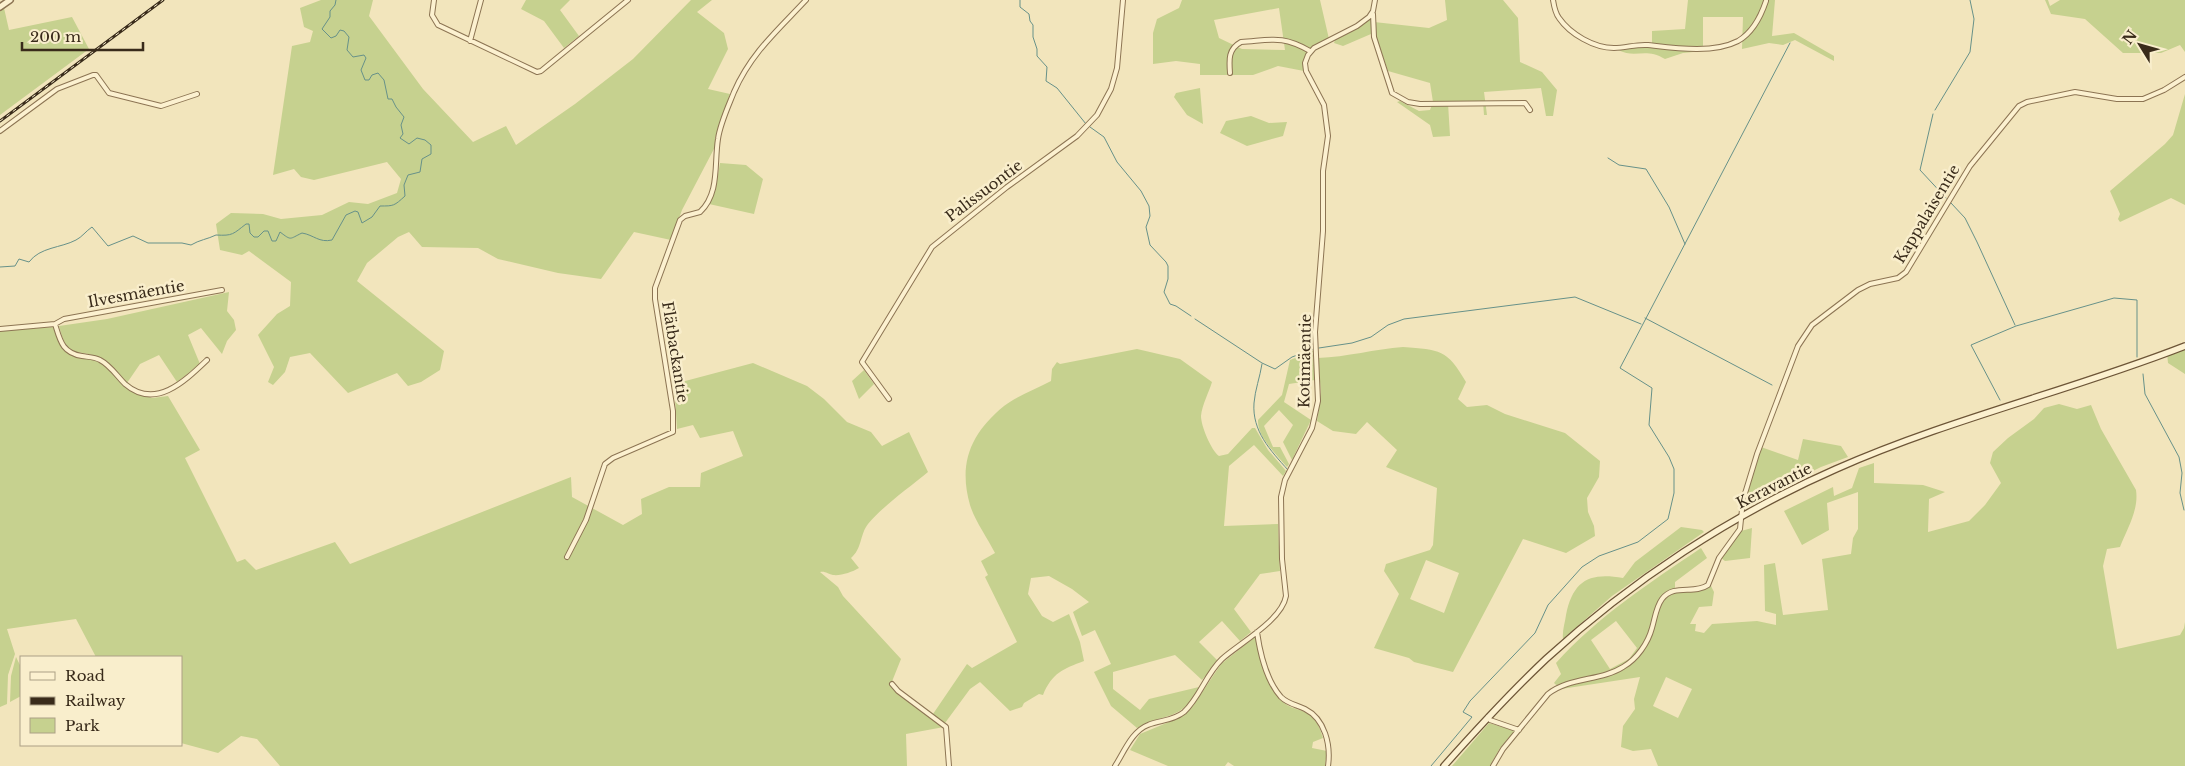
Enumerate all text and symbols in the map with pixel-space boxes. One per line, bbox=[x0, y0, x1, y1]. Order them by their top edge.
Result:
scale bar bbox=[22, 20, 144, 52]
north arrow bbox=[2115, 20, 2165, 70]
text: 200 m bbox=[30, 27, 81, 46]
text: N bbox=[2118, 27, 2141, 48]
street label: Palissuontie bbox=[941, 155, 1026, 226]
street label: Kappalaisentie bbox=[1890, 161, 1964, 267]
street label: Ilvesmäentie bbox=[86, 276, 186, 311]
street label: Flätbackantie bbox=[658, 300, 693, 404]
street label: Kotimäentie bbox=[1294, 314, 1315, 408]
street label: Keravantie bbox=[1733, 458, 1815, 513]
legend bbox=[20, 656, 182, 746]
text: Road bbox=[65, 666, 105, 685]
text: Railway bbox=[65, 691, 126, 710]
text: Park bbox=[65, 716, 101, 735]

